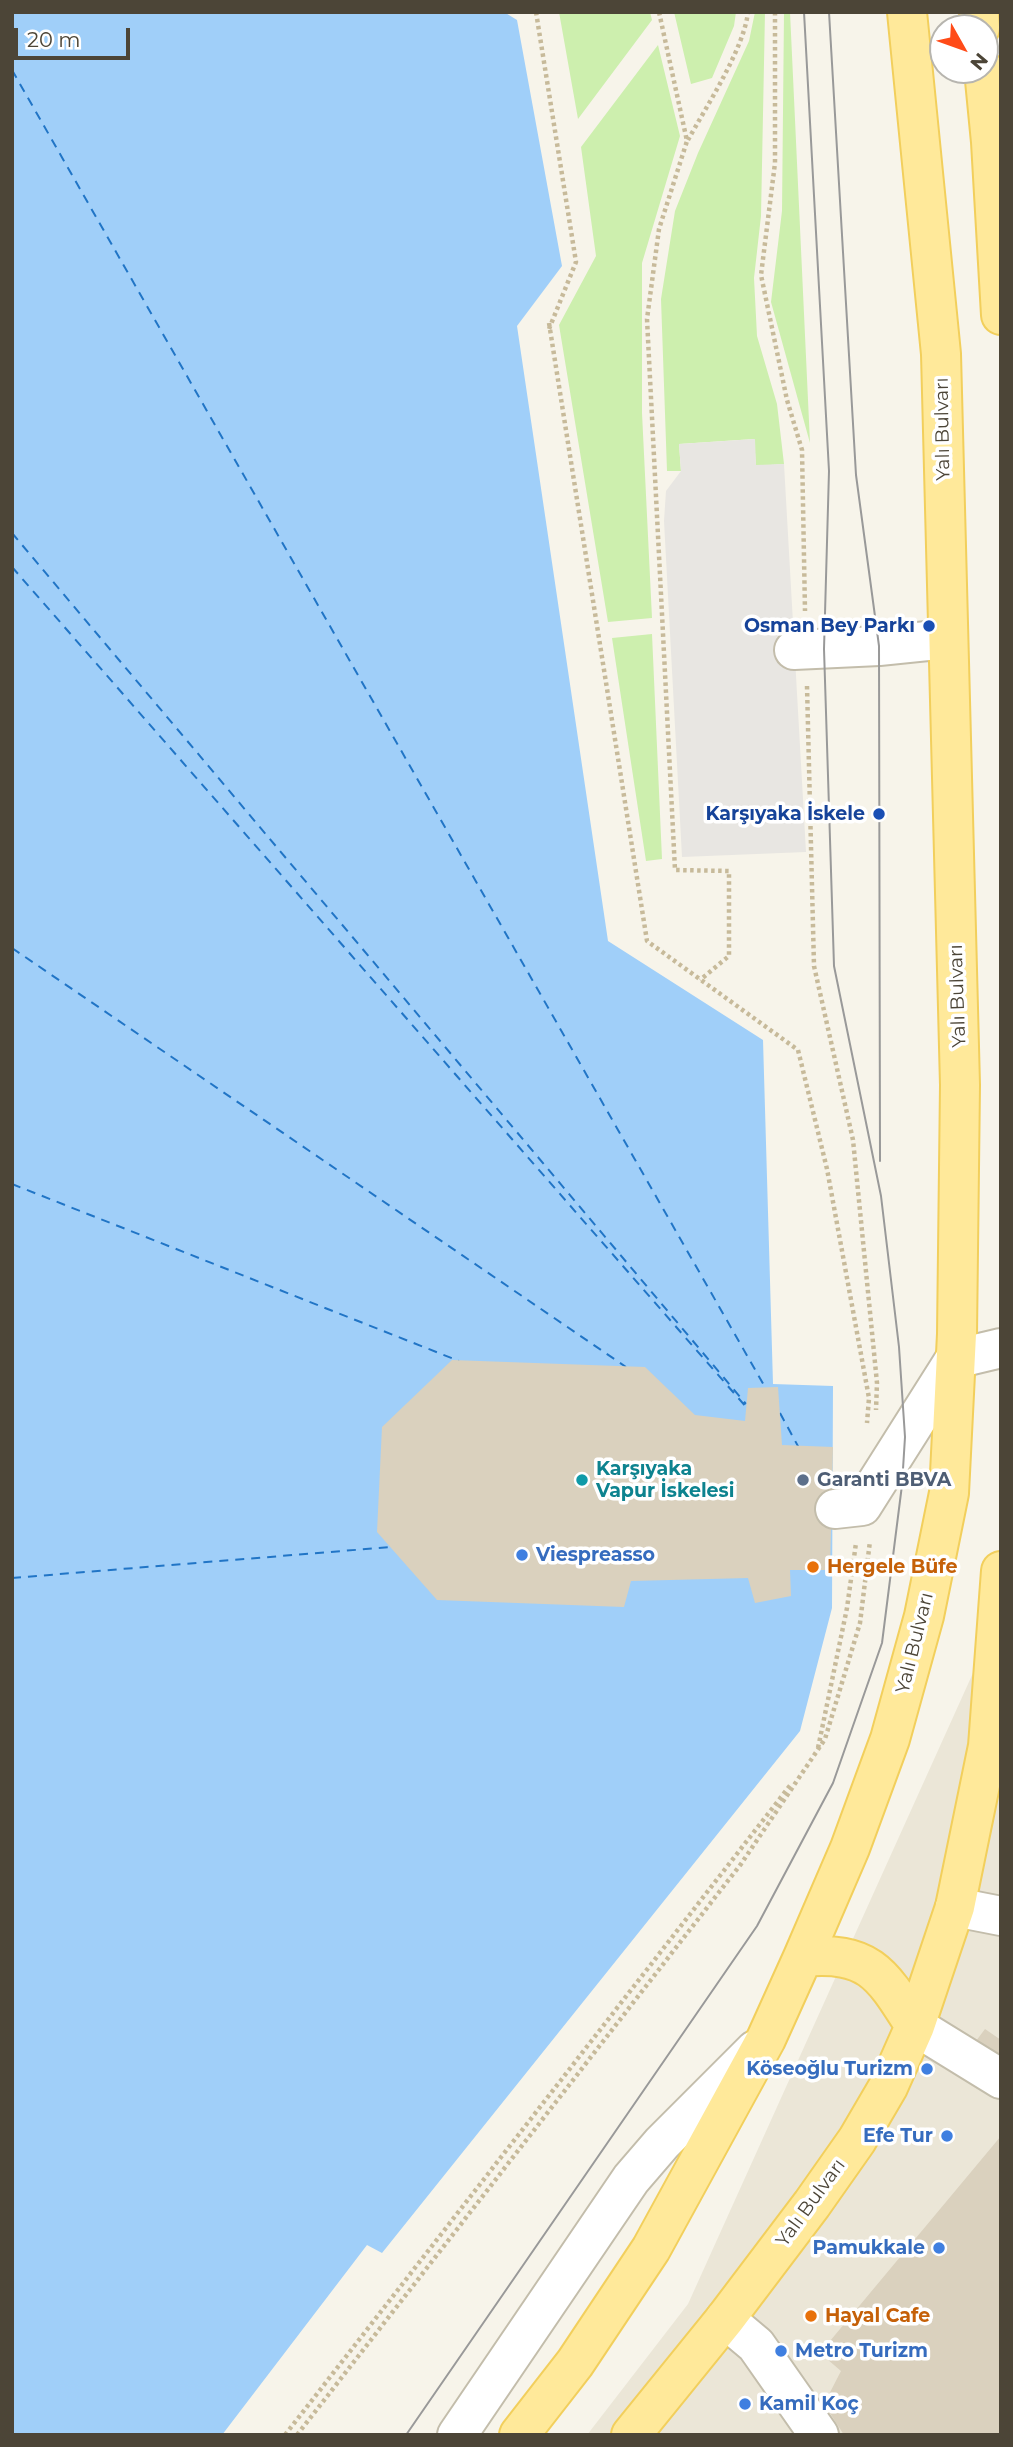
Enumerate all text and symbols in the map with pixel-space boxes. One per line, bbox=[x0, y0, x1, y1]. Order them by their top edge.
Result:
scale bar bbox=[18, 14, 133, 58]
north arrow bbox=[929, 14, 999, 84]
text: 20 m bbox=[27, 27, 81, 52]
text: N bbox=[965, 48, 993, 75]
street label: Yalı Bulvarı bbox=[931, 377, 955, 481]
place label: Osman Bey Parkı bbox=[744, 615, 915, 637]
marker: Osman Bey Parkı bbox=[921, 618, 937, 634]
place label: Karşıyaka İskele bbox=[705, 803, 865, 825]
marker: Karşıyaka İskele bbox=[871, 806, 887, 822]
street label: Yalı Bulvarı bbox=[945, 944, 971, 1048]
place label: Karşıyaka Vapur İskelesi bbox=[596, 1458, 734, 1502]
place label: Garanti BBVA bbox=[817, 1469, 951, 1491]
marker: Karşıyaka Vapur İskelesi bbox=[574, 1472, 590, 1488]
marker: Garanti BBVA bbox=[795, 1472, 811, 1488]
place label: Viespreasso bbox=[536, 1544, 655, 1566]
marker: Viespreasso bbox=[514, 1547, 530, 1563]
place label: Hergele Büfe bbox=[827, 1556, 958, 1578]
marker: Hergele Büfe bbox=[805, 1559, 821, 1575]
street label: Yalı Bulvarı bbox=[891, 1590, 939, 1696]
place label: Köseoğlu Turizm bbox=[746, 2058, 913, 2080]
marker: Köseoğlu Turizm bbox=[919, 2061, 935, 2077]
place label: Efe Tur bbox=[863, 2125, 933, 2147]
marker: Efe Tur bbox=[939, 2128, 955, 2144]
street label: Yalı Bulvarı bbox=[771, 2155, 851, 2251]
place label: Pamukkale bbox=[813, 2237, 925, 2259]
marker: Pamukkale bbox=[931, 2240, 947, 2256]
place label: Hayal Cafe bbox=[825, 2305, 930, 2327]
marker: Hayal Cafe bbox=[803, 2308, 819, 2324]
place label: Metro Turizm bbox=[795, 2340, 928, 2362]
marker: Metro Turizm bbox=[773, 2343, 789, 2359]
place label: Kamil Koç bbox=[759, 2393, 859, 2415]
marker: Kamil Koç bbox=[737, 2396, 753, 2412]

